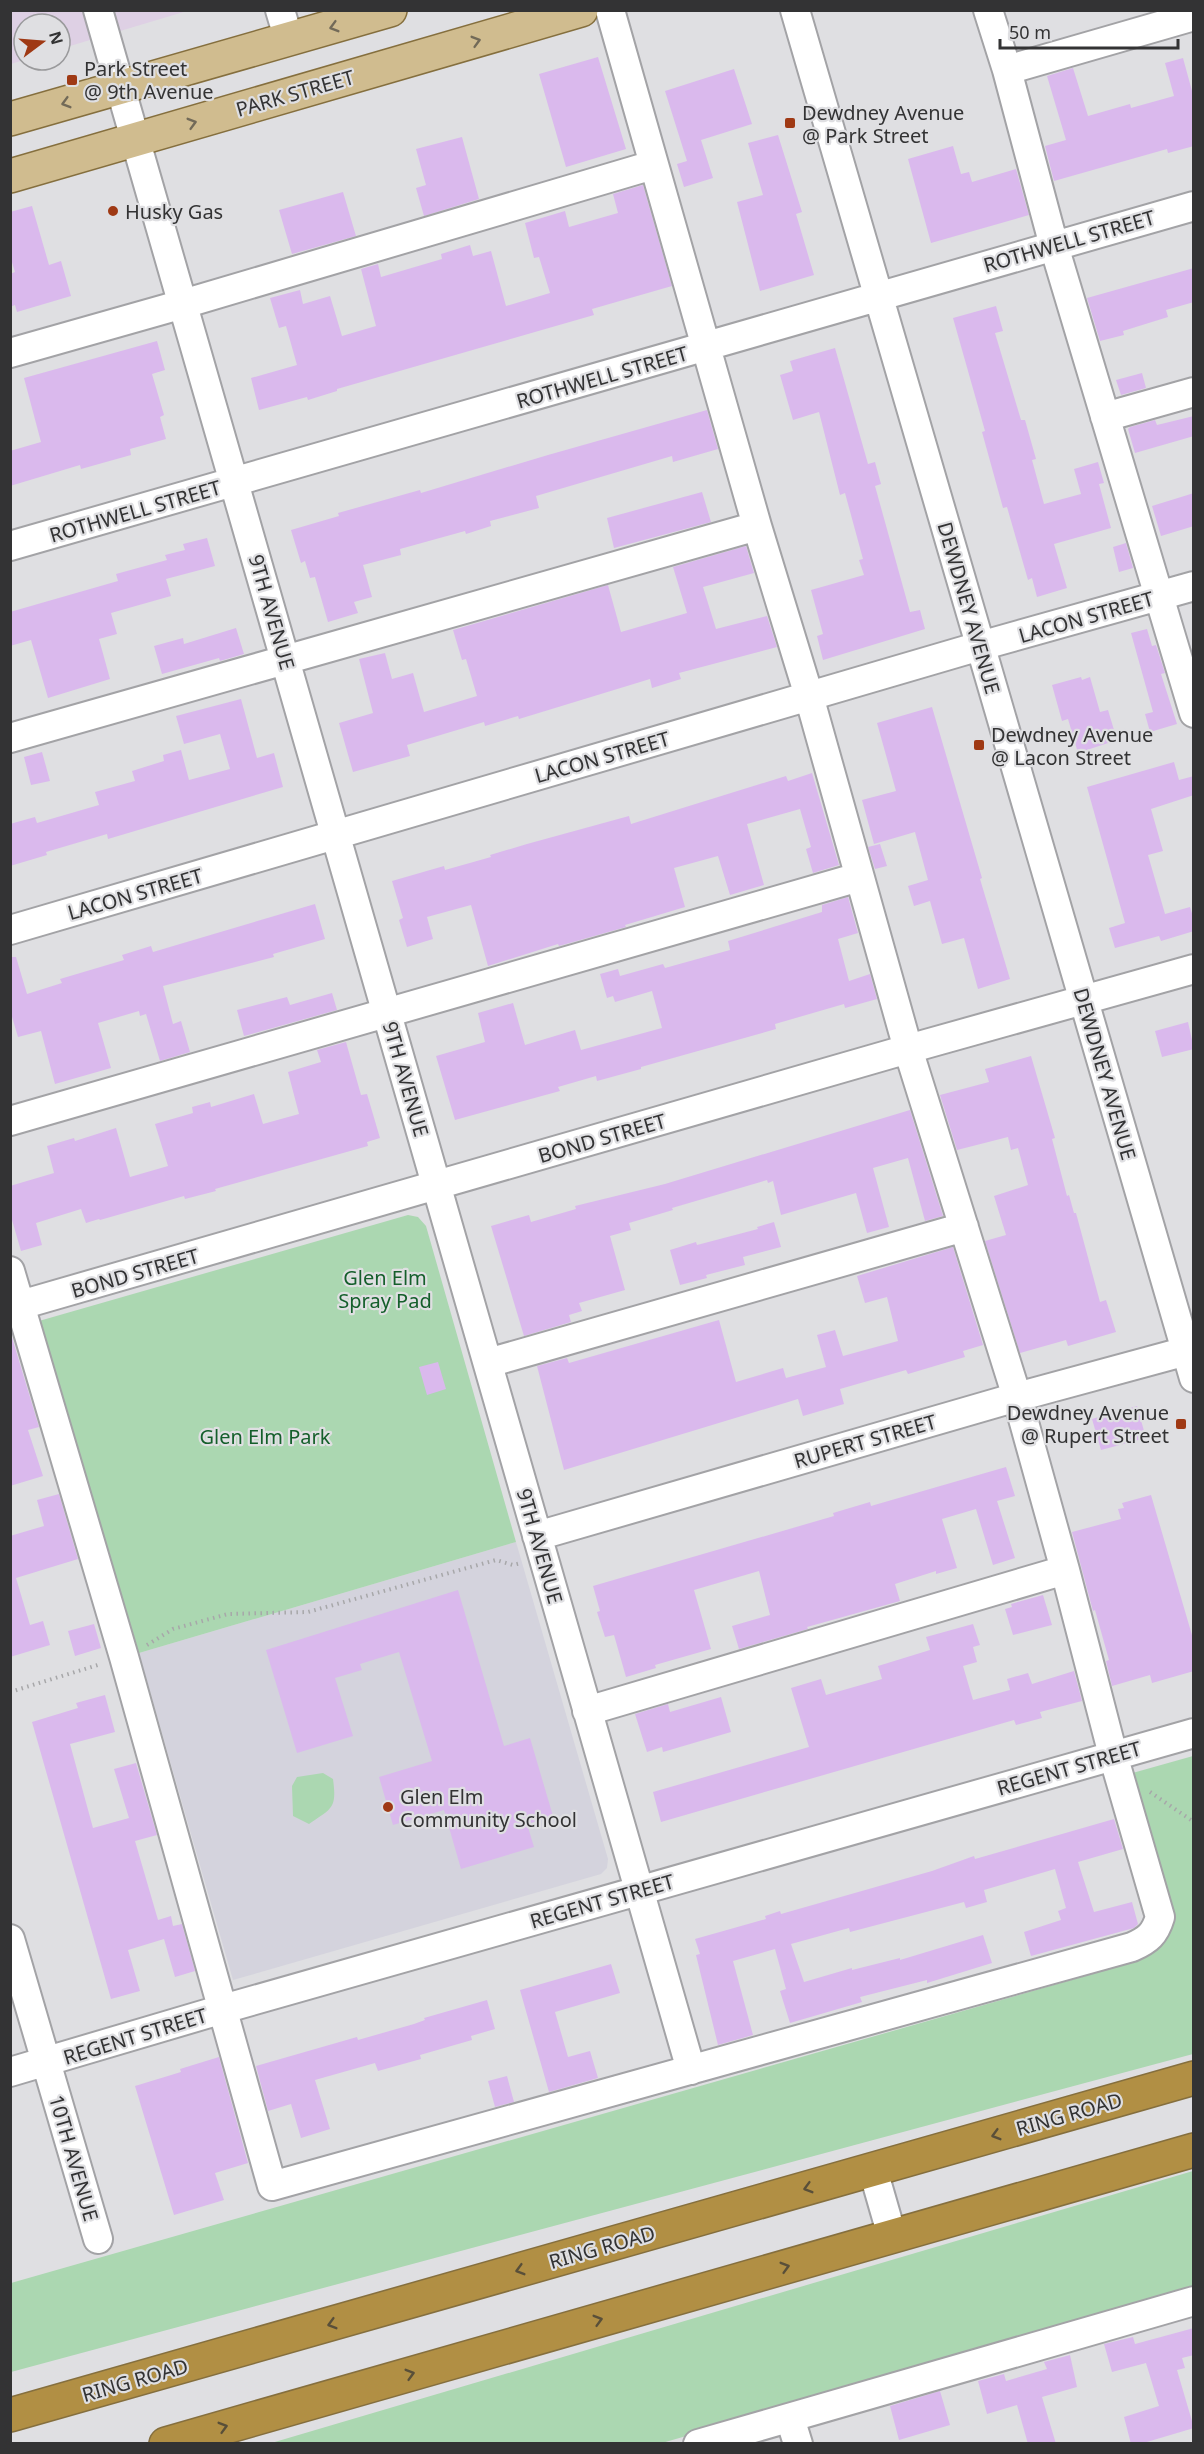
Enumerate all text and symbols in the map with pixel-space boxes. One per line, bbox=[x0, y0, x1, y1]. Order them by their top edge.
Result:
north arrow bbox=[12, 12, 72, 72]
scale bar bbox=[1000, 12, 1178, 50]
one-way arrow bbox=[329, 20, 340, 32]
text: 50 m bbox=[1009, 20, 1051, 44]
text: N bbox=[44, 29, 69, 47]
one-way arrow bbox=[470, 36, 481, 48]
place label: Park Street @ 9th Avenue bbox=[84, 55, 214, 105]
street label: PARK STREET bbox=[233, 63, 357, 123]
marker: Park Street @ 9th Avenue bbox=[65, 73, 79, 87]
one-way arrow bbox=[61, 96, 72, 108]
place label: Dewdney Avenue @ Park Street bbox=[802, 99, 964, 149]
marker: Dewdney Avenue @ Park Street bbox=[783, 116, 797, 130]
one-way arrow bbox=[186, 118, 197, 130]
place label: Husky Gas bbox=[125, 198, 223, 225]
marker: Husky Gas bbox=[106, 204, 120, 218]
street label: ROTHWELL STREET bbox=[980, 204, 1158, 278]
street label: ROTHWELL STREET bbox=[513, 340, 691, 414]
street label: ROTHWELL STREET bbox=[46, 474, 224, 548]
street label: DEWDNEY AVENUE bbox=[932, 519, 1006, 697]
street label: 9TH AVENUE bbox=[243, 551, 301, 673]
street label: LACON STREET bbox=[1015, 585, 1157, 649]
place label: Dewdney Avenue @ Lacon Street bbox=[991, 721, 1153, 771]
street label: LACON STREET bbox=[531, 725, 673, 789]
marker: Dewdney Avenue @ Lacon Street bbox=[972, 738, 986, 752]
street label: LACON STREET bbox=[64, 862, 206, 926]
street label: DEWDNEY AVENUE bbox=[1068, 985, 1142, 1163]
street label: 9TH AVENUE bbox=[377, 1018, 435, 1140]
street label: BOND STREET bbox=[535, 1107, 669, 1169]
street label: BOND STREET bbox=[68, 1242, 202, 1304]
park label: Glen Elm Spray Pad bbox=[338, 1264, 432, 1314]
place label: Dewdney Avenue @ Rupert Street bbox=[1007, 1399, 1169, 1449]
street label: RUPERT STREET bbox=[791, 1408, 939, 1474]
marker: Dewdney Avenue @ Rupert Street bbox=[1174, 1417, 1188, 1431]
park label: Glen Elm Park bbox=[200, 1423, 331, 1450]
street label: 9TH AVENUE bbox=[511, 1485, 569, 1607]
street label: REGENT STREET bbox=[994, 1735, 1144, 1801]
place label: Glen Elm Community School bbox=[400, 1783, 577, 1833]
marker: Glen Elm Community School bbox=[381, 1800, 395, 1814]
street label: REGENT STREET bbox=[527, 1868, 677, 1934]
street label: REGENT STREET bbox=[60, 2001, 210, 2071]
street label: RING ROAD bbox=[1013, 2086, 1125, 2142]
street label: 10TH AVENUE bbox=[43, 2092, 105, 2224]
one-way arrow bbox=[991, 2128, 1002, 2140]
one-way arrow bbox=[803, 2181, 814, 2193]
street label: RING ROAD bbox=[546, 2219, 658, 2275]
one-way arrow bbox=[780, 2261, 790, 2274]
one-way arrow bbox=[515, 2263, 526, 2275]
one-way arrow bbox=[592, 2315, 602, 2327]
one-way arrow bbox=[327, 2317, 338, 2329]
street label: RING ROAD bbox=[79, 2352, 191, 2408]
one-way arrow bbox=[404, 2369, 415, 2381]
one-way arrow bbox=[217, 2422, 227, 2435]

